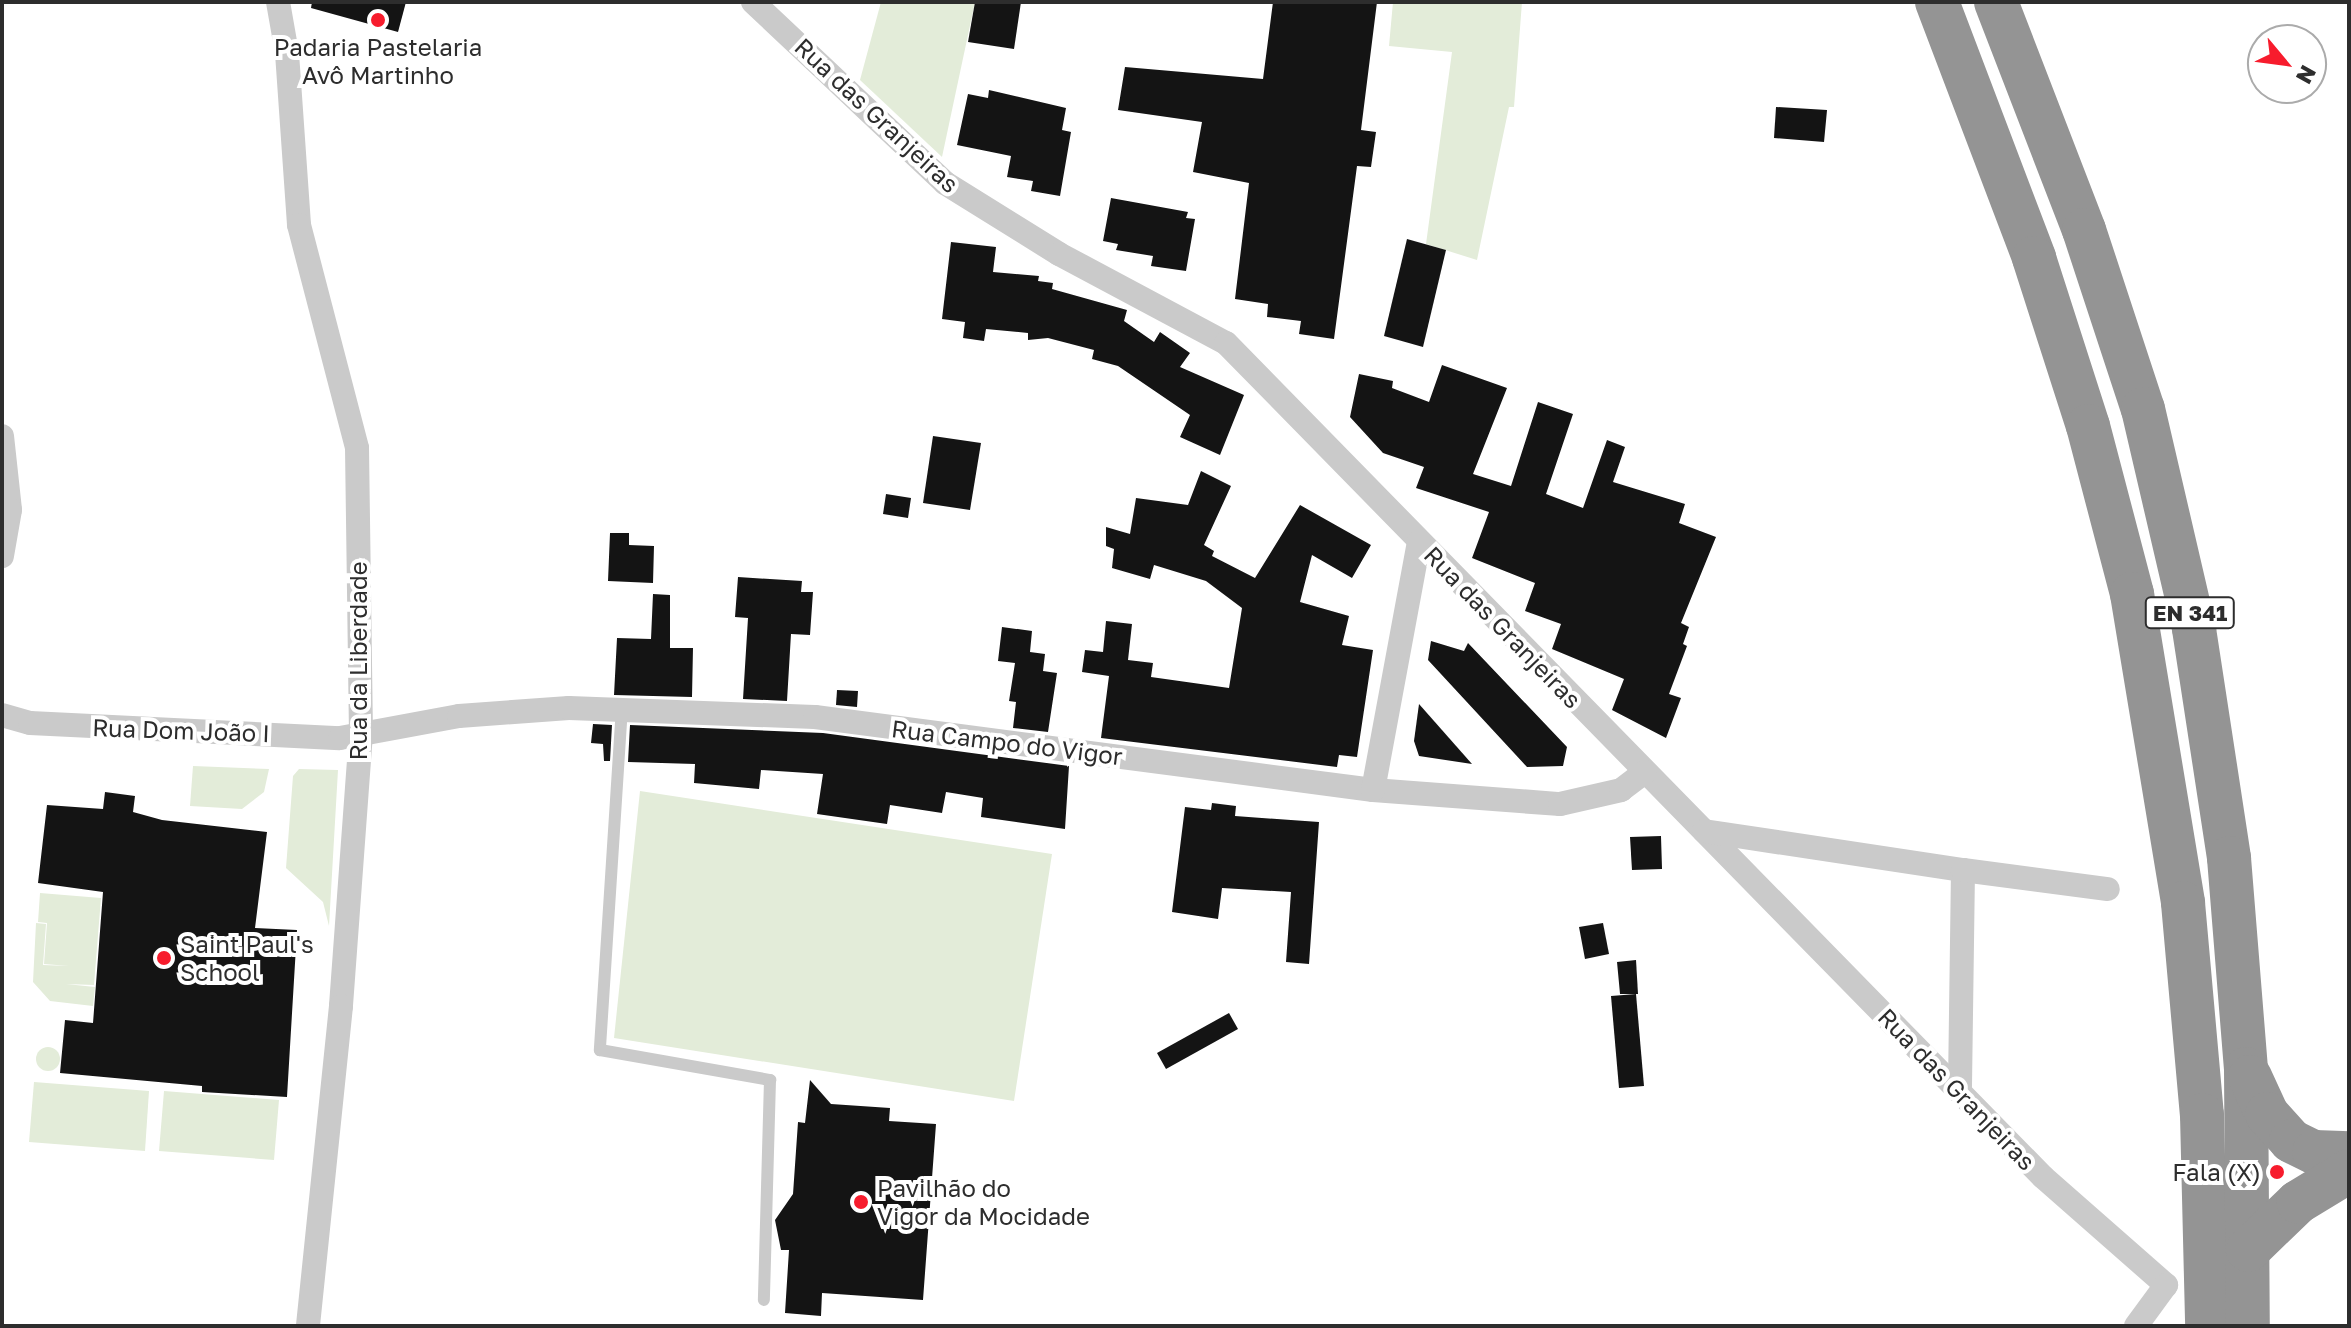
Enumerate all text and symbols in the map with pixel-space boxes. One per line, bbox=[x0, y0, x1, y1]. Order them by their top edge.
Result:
marker: Padaria Pastelaria Avô Martinho bbox=[369, 11, 387, 29]
north arrow bbox=[2247, 24, 2327, 104]
street label: Rua das Granjeiras bbox=[789, 32, 965, 198]
place label: Padaria Pastelaria Avô Martinho bbox=[274, 33, 482, 89]
text: N bbox=[2291, 61, 2323, 89]
street label: Rua das Granjeiras bbox=[1418, 540, 1588, 714]
street label: Rua da Liberdade bbox=[344, 561, 372, 761]
road number: EN 341 bbox=[2144, 595, 2236, 631]
street label: Rua Dom João I bbox=[92, 713, 270, 747]
street label: Rua Campo do Vigor bbox=[890, 714, 1124, 770]
place label: Saint Paul's School bbox=[180, 930, 314, 986]
marker: Saint Paul's School bbox=[155, 949, 173, 967]
street label: Rua das Granjeiras bbox=[1872, 1002, 2042, 1176]
place label: Fala (X) bbox=[2172, 1158, 2261, 1186]
marker: Fala (X) bbox=[2268, 1163, 2286, 1181]
place label: Pavilhão do Vigor da Mocidade bbox=[877, 1174, 1090, 1230]
marker: Pavilhão do Vigor da Mocidade bbox=[852, 1193, 870, 1211]

